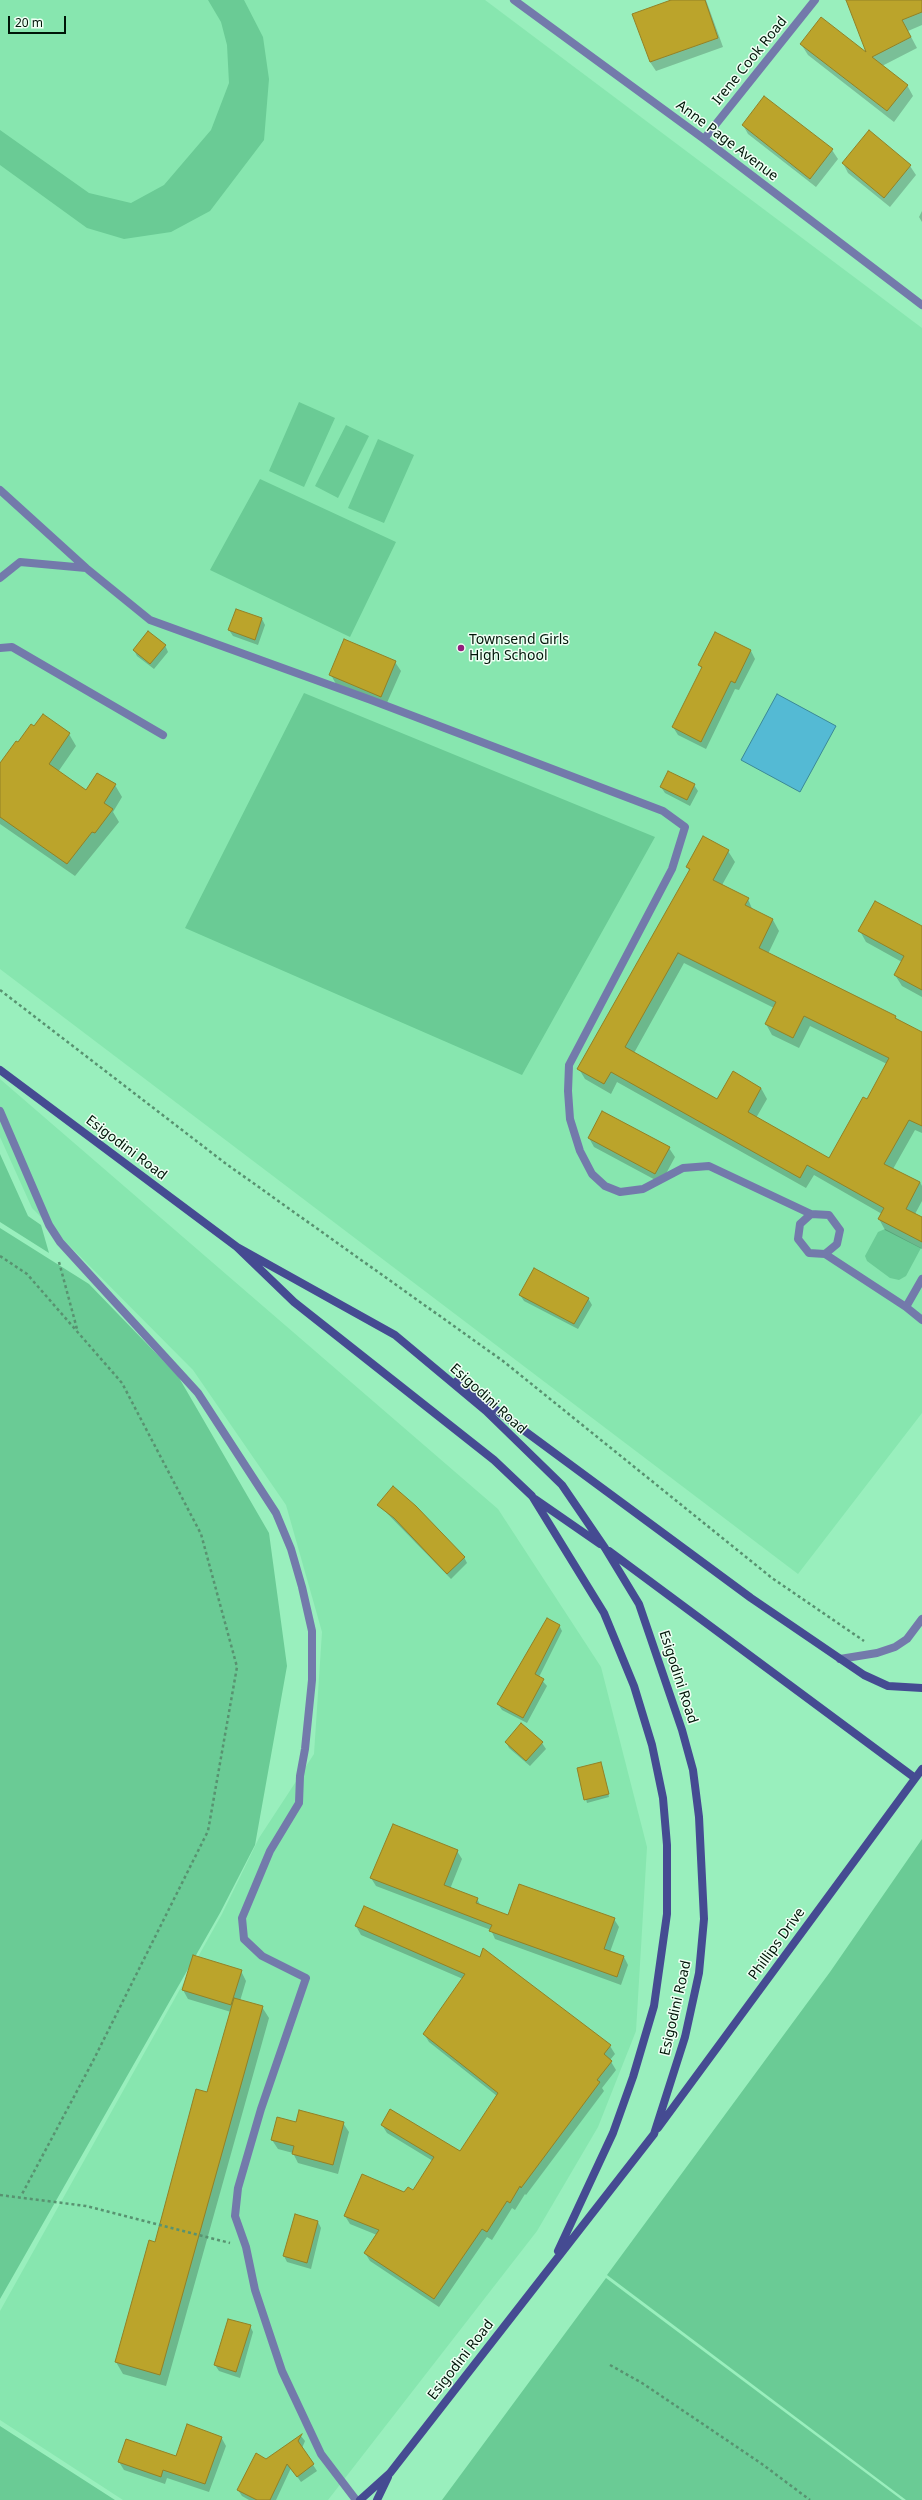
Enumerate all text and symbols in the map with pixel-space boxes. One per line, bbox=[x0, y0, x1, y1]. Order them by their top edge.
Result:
scale bar bbox=[10, 8, 68, 34]
street label: Irene Cook Road bbox=[709, 13, 791, 109]
text: 20 m bbox=[15, 14, 43, 31]
street label: Anne Page Avenue bbox=[673, 97, 781, 185]
place label: Townsend Girls High School bbox=[469, 632, 569, 664]
marker: Townsend Girls High School bbox=[456, 643, 466, 653]
street label: Esigodini Road bbox=[82, 1112, 170, 1184]
street label: Esigodini Road bbox=[446, 1360, 530, 1438]
street label: Esigodini Road bbox=[655, 1628, 701, 1726]
street label: Phillips Drive bbox=[745, 1905, 809, 1983]
street label: Esigodini Road bbox=[657, 1959, 695, 2057]
street label: Esigodini Road bbox=[425, 2317, 497, 2403]

